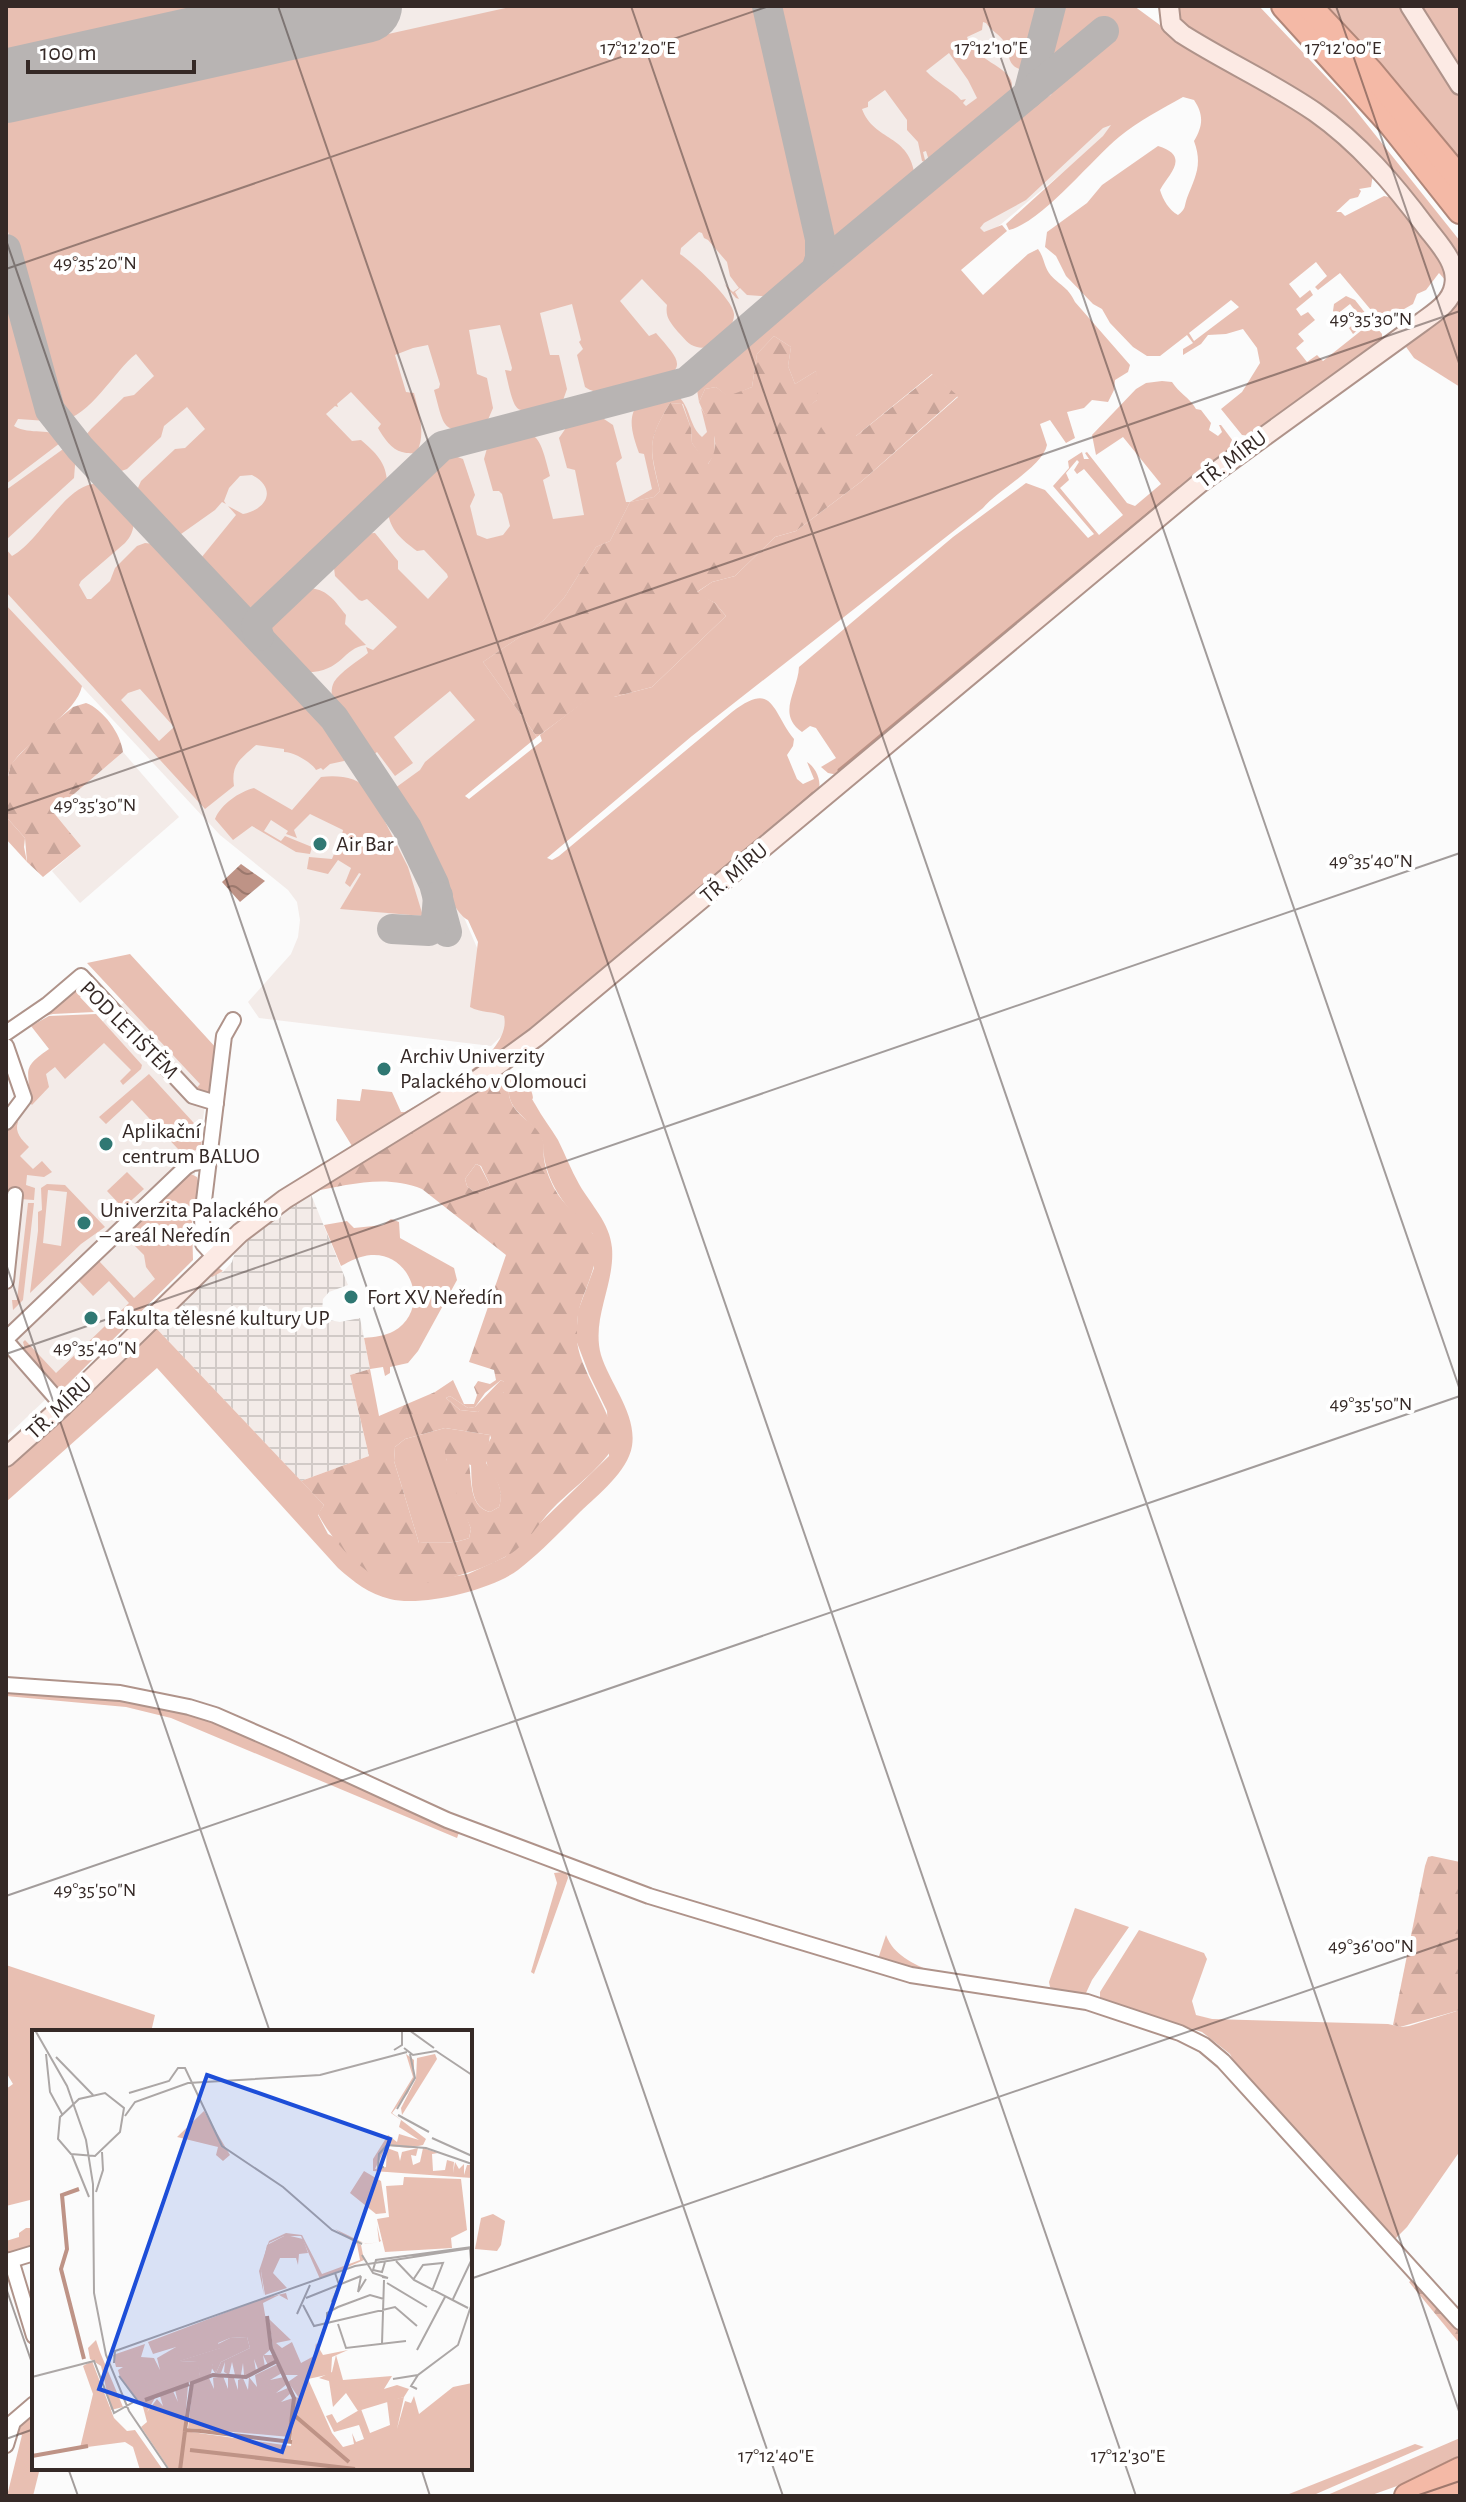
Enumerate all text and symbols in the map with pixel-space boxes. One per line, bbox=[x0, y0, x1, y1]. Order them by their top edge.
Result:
scale bar bbox=[28, 24, 194, 74]
text: 17°12'20"E bbox=[600, 38, 676, 58]
text: 17°12'10"E bbox=[954, 38, 1028, 58]
text: 17°12'00"E bbox=[1305, 38, 1382, 58]
text: 100 m bbox=[40, 41, 97, 65]
text: 49°35'20"N bbox=[53, 253, 137, 273]
text: 49°35'30"N bbox=[1330, 309, 1412, 329]
street label: TŘ. MÍRU bbox=[1193, 425, 1271, 492]
text: 49°35'30"N bbox=[54, 795, 136, 815]
place label: Air Bar bbox=[336, 833, 394, 855]
marker: Air Bar bbox=[311, 835, 329, 853]
street label: TŘ. MÍRU bbox=[695, 838, 772, 907]
text: 49°35'40"N bbox=[1329, 851, 1413, 871]
street label: POD LETIŠTĚM bbox=[76, 976, 183, 1083]
place label: Archiv Univerzity Palackého v Olomouci bbox=[400, 1045, 587, 1092]
marker: Archiv Univerzity Palackého v Olomouci bbox=[375, 1060, 393, 1078]
place label: Aplikační centrum BALUO bbox=[122, 1120, 260, 1167]
marker: Aplikační centrum BALUO bbox=[97, 1135, 115, 1153]
place label: Univerzita Palackého – areál Neředín bbox=[99, 1199, 279, 1246]
marker: Univerzita Palackého – areál Neředín bbox=[75, 1214, 93, 1232]
place label: Fort XV Neředín bbox=[367, 1286, 503, 1308]
marker: Fort XV Neředín bbox=[342, 1288, 360, 1306]
place label: Fakulta tělesné kultury UP bbox=[107, 1307, 330, 1329]
marker: Fakulta tělesné kultury UP bbox=[82, 1309, 100, 1327]
text: 49°35'40"N bbox=[53, 1338, 137, 1358]
street label: TŘ. MÍRU bbox=[21, 1372, 96, 1443]
text: 49°35'50"N bbox=[1330, 1394, 1412, 1414]
text: 49°35'50"N bbox=[54, 1880, 136, 1900]
text: 49°36'00"N bbox=[1328, 1936, 1414, 1956]
inset map bbox=[32, 2030, 472, 2470]
text: 17°12'40"E bbox=[738, 2446, 814, 2466]
text: 17°12'30"E bbox=[1091, 2446, 1166, 2466]

